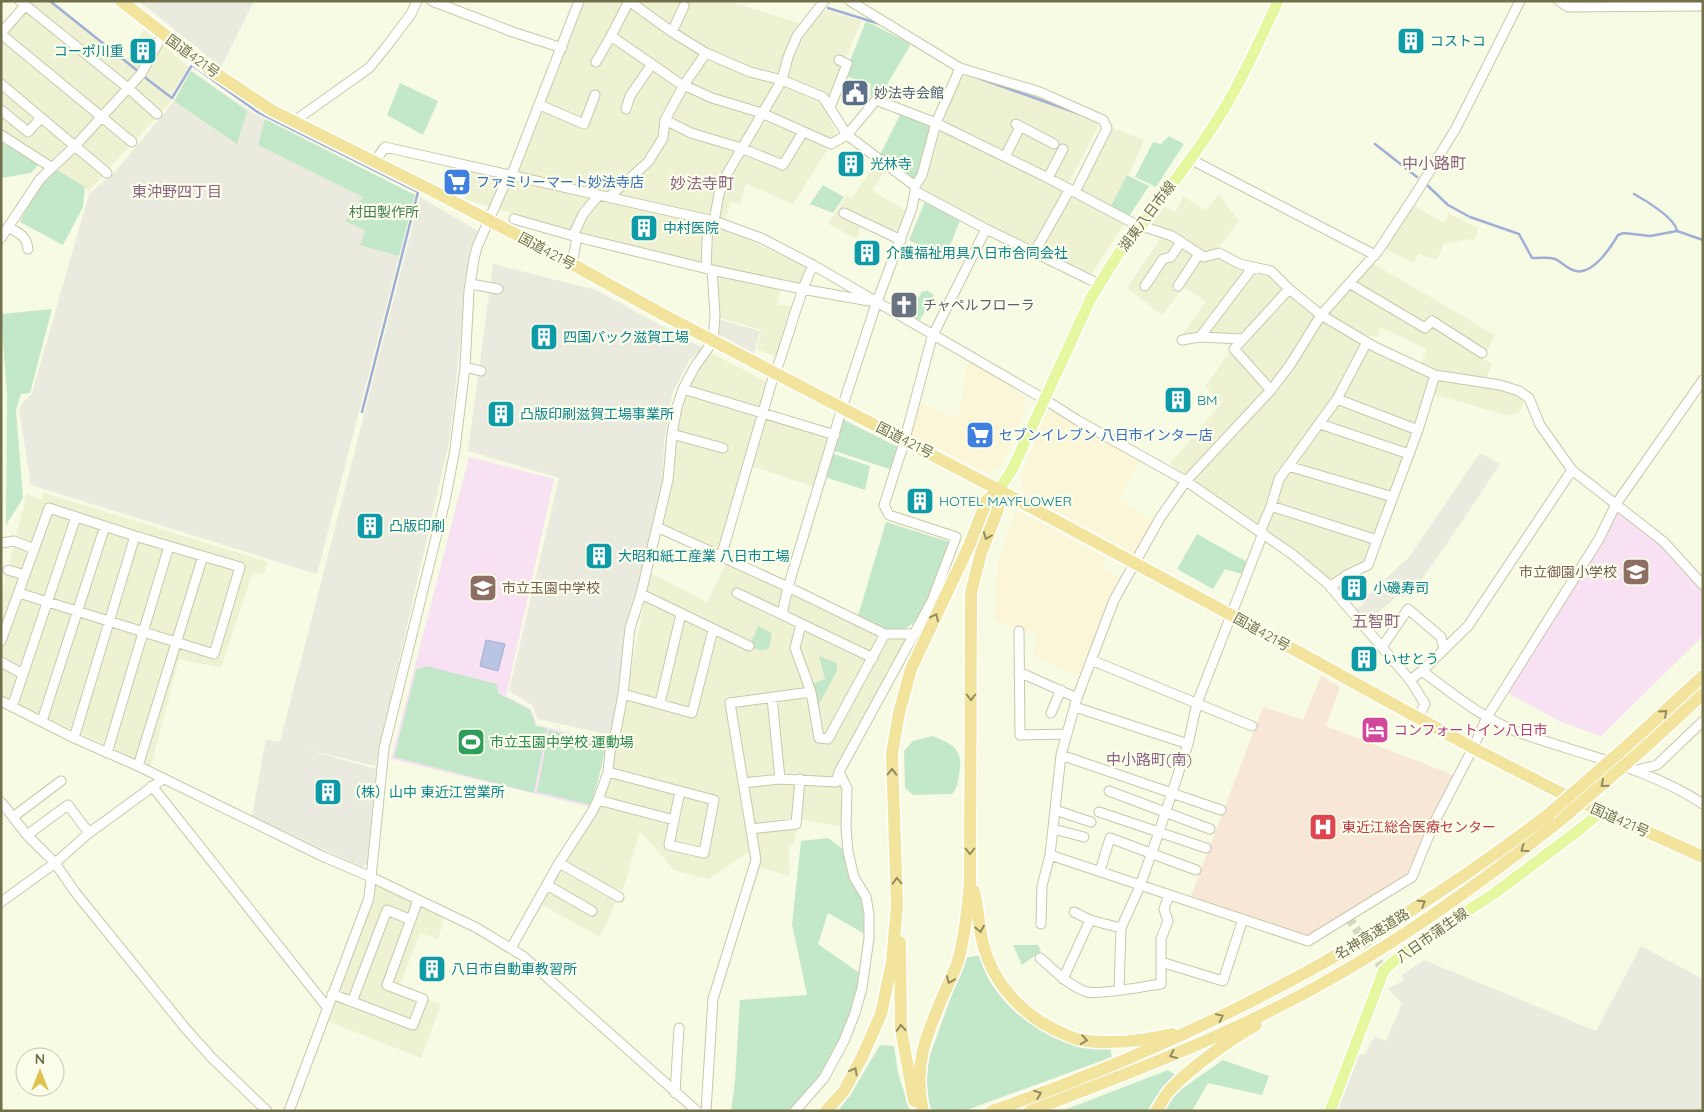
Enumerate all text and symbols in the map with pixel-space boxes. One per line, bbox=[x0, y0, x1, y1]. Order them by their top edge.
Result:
building icon: コストコ bbox=[1396, 26, 1426, 56]
street label: 国道421号 bbox=[162, 30, 224, 82]
place label: コストコ bbox=[1430, 32, 1486, 50]
building icon: コーポ川重 bbox=[128, 36, 158, 66]
place label: コーポ川重 bbox=[54, 42, 124, 60]
public building icon: 妙法寺会館 bbox=[840, 78, 870, 108]
place label: 妙法寺会館 bbox=[874, 84, 944, 102]
building icon: 光林寺 bbox=[836, 149, 866, 179]
district label: 中小路町 bbox=[1402, 153, 1466, 173]
place label: 光林寺 bbox=[870, 155, 912, 173]
supermarket icon: ファミリーマート妙法寺店 bbox=[442, 167, 472, 197]
place label: ファミリーマート妙法寺店 bbox=[476, 173, 644, 191]
district label: 妙法寺町 bbox=[670, 173, 734, 193]
street label: 湖東八日市線 bbox=[1115, 177, 1179, 255]
district label: 東沖野四丁目 bbox=[132, 182, 222, 201]
park label: 村田製作所 bbox=[349, 203, 419, 221]
building icon: 中村医院 bbox=[629, 213, 659, 243]
place label: 中村医院 bbox=[663, 219, 719, 237]
street label: 国道421号 bbox=[515, 228, 579, 274]
building icon: 介護福祉用具八日市合同会社 bbox=[852, 238, 882, 268]
place label: 介護福祉用具八日市合同会社 bbox=[886, 244, 1068, 262]
church icon: チャペルフローラ bbox=[889, 290, 919, 320]
place label: チャペルフローラ bbox=[923, 296, 1035, 314]
building icon: 四国パック滋賀工場 bbox=[529, 322, 559, 352]
place label: 四国パック滋賀工場 bbox=[563, 328, 689, 346]
building icon: BM bbox=[1163, 385, 1193, 415]
place label: BM bbox=[1197, 391, 1218, 409]
building icon: 凸版印刷滋賀工場事業所 bbox=[486, 399, 516, 429]
place label: 凸版印刷滋賀工場事業所 bbox=[520, 405, 674, 423]
street label: 国道421号 bbox=[873, 418, 937, 462]
supermarket icon: セブンイレブン 八日市インター店 bbox=[965, 420, 995, 450]
place label: セブンイレブン 八日市インター店 bbox=[999, 426, 1213, 444]
building icon: HOTEL MAYFLOWER bbox=[905, 486, 935, 516]
place label: HOTEL MAYFLOWER bbox=[939, 492, 1072, 510]
building icon: 凸版印刷 bbox=[355, 511, 385, 541]
place label: 凸版印刷 bbox=[389, 517, 445, 535]
one-way arrow bbox=[983, 531, 993, 540]
building icon: 大昭和紙工産業 八日市工場 bbox=[584, 541, 614, 571]
place label: 大昭和紙工産業 八日市工場 bbox=[618, 547, 790, 565]
school or university icon: 市立御園小学校 bbox=[1621, 557, 1651, 587]
place label: 市立御園小学校 bbox=[1519, 563, 1617, 581]
school or university icon: 市立玉園中学校 bbox=[468, 573, 498, 603]
building icon: 小磯寿司 bbox=[1339, 573, 1369, 603]
place label: 市立玉園中学校 bbox=[502, 579, 600, 597]
place label: 小磯寿司 bbox=[1373, 579, 1429, 597]
street label: 国道421号 bbox=[1230, 609, 1294, 655]
district label: 五智町 bbox=[1352, 611, 1400, 631]
one-way arrow bbox=[929, 613, 940, 622]
building icon: いせとう bbox=[1349, 644, 1379, 674]
place label: いせとう bbox=[1383, 650, 1439, 668]
one-way arrow bbox=[966, 693, 976, 701]
one-way arrow bbox=[1659, 709, 1668, 718]
hotel icon: コンフォートイン八日市 bbox=[1360, 715, 1390, 745]
place label: コンフォートイン八日市 bbox=[1394, 721, 1548, 739]
sports icon: 市立玉園中学校 運動場 bbox=[456, 727, 486, 757]
place label: 市立玉園中学校 運動場 bbox=[490, 733, 634, 751]
district label: 中小路町(南) bbox=[1106, 750, 1192, 769]
one-way arrow bbox=[887, 768, 897, 776]
building icon: （株）山中 東近江営業所 bbox=[313, 777, 343, 807]
one-way arrow bbox=[1601, 778, 1610, 787]
place label: （株）山中 東近江営業所 bbox=[347, 783, 505, 801]
street label: 国道421号 bbox=[1588, 799, 1652, 841]
hospital icon: 東近江総合医療センター bbox=[1308, 812, 1338, 842]
place label: 東近江総合医療センター bbox=[1342, 818, 1496, 836]
one-way arrow bbox=[1520, 843, 1529, 852]
one-way arrow bbox=[965, 848, 975, 856]
one-way arrow bbox=[891, 877, 902, 885]
one-way arrow bbox=[1416, 900, 1426, 909]
street label: 八日市蒲生線 bbox=[1392, 904, 1472, 966]
street label: 名神高速道路 bbox=[1331, 905, 1413, 963]
one-way arrow bbox=[974, 924, 985, 933]
building icon: 八日市自動車教習所 bbox=[417, 954, 447, 984]
place label: 八日市自動車教習所 bbox=[451, 960, 577, 978]
one-way arrow bbox=[945, 975, 956, 984]
one-way arrow bbox=[1215, 1013, 1224, 1023]
one-way arrow bbox=[896, 1023, 907, 1031]
one-way arrow bbox=[1081, 1034, 1089, 1045]
north arrow bbox=[15, 1047, 65, 1097]
one-way arrow bbox=[1169, 1048, 1178, 1059]
text: N bbox=[35, 1050, 45, 1068]
one-way arrow bbox=[848, 1068, 858, 1077]
one-way arrow bbox=[1033, 1090, 1042, 1100]

